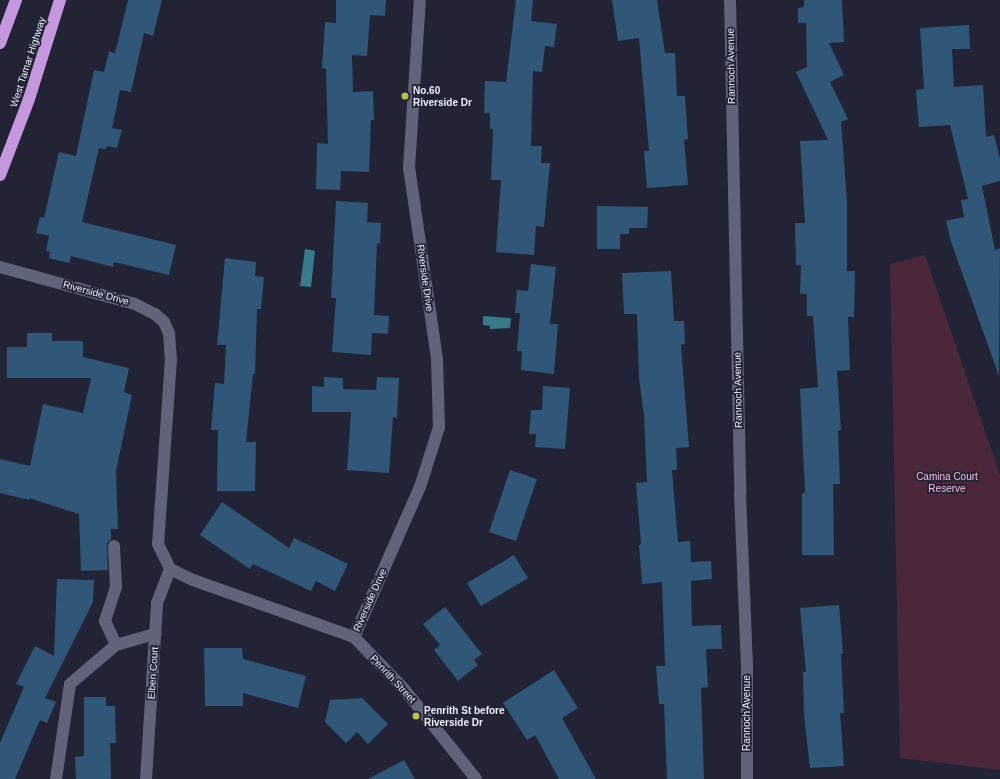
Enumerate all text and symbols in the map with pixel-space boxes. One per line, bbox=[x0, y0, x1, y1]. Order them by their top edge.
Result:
street label: West Tamar Highway bbox=[8, 15, 48, 109]
street label: Rannoch Avenue bbox=[724, 28, 738, 104]
place label: No.60 Riverside Dr bbox=[413, 84, 472, 108]
marker: No.60 Riverside Dr bbox=[400, 91, 410, 101]
street label: Riverside Drive bbox=[414, 244, 436, 312]
street label: Riverside Drive bbox=[62, 278, 130, 308]
street label: Rannoch Avenue bbox=[731, 352, 745, 428]
park label: Camina Court Reserve bbox=[916, 470, 978, 494]
street label: Riverside Drive bbox=[351, 567, 389, 633]
street label: Elben Court bbox=[145, 646, 161, 700]
street label: Penrith Street bbox=[368, 653, 418, 705]
street label: Rannoch Avenue bbox=[741, 675, 753, 751]
place label: Penrith St before Riverside Dr bbox=[424, 704, 505, 728]
marker: Penrith St before Riverside Dr bbox=[411, 711, 421, 721]

